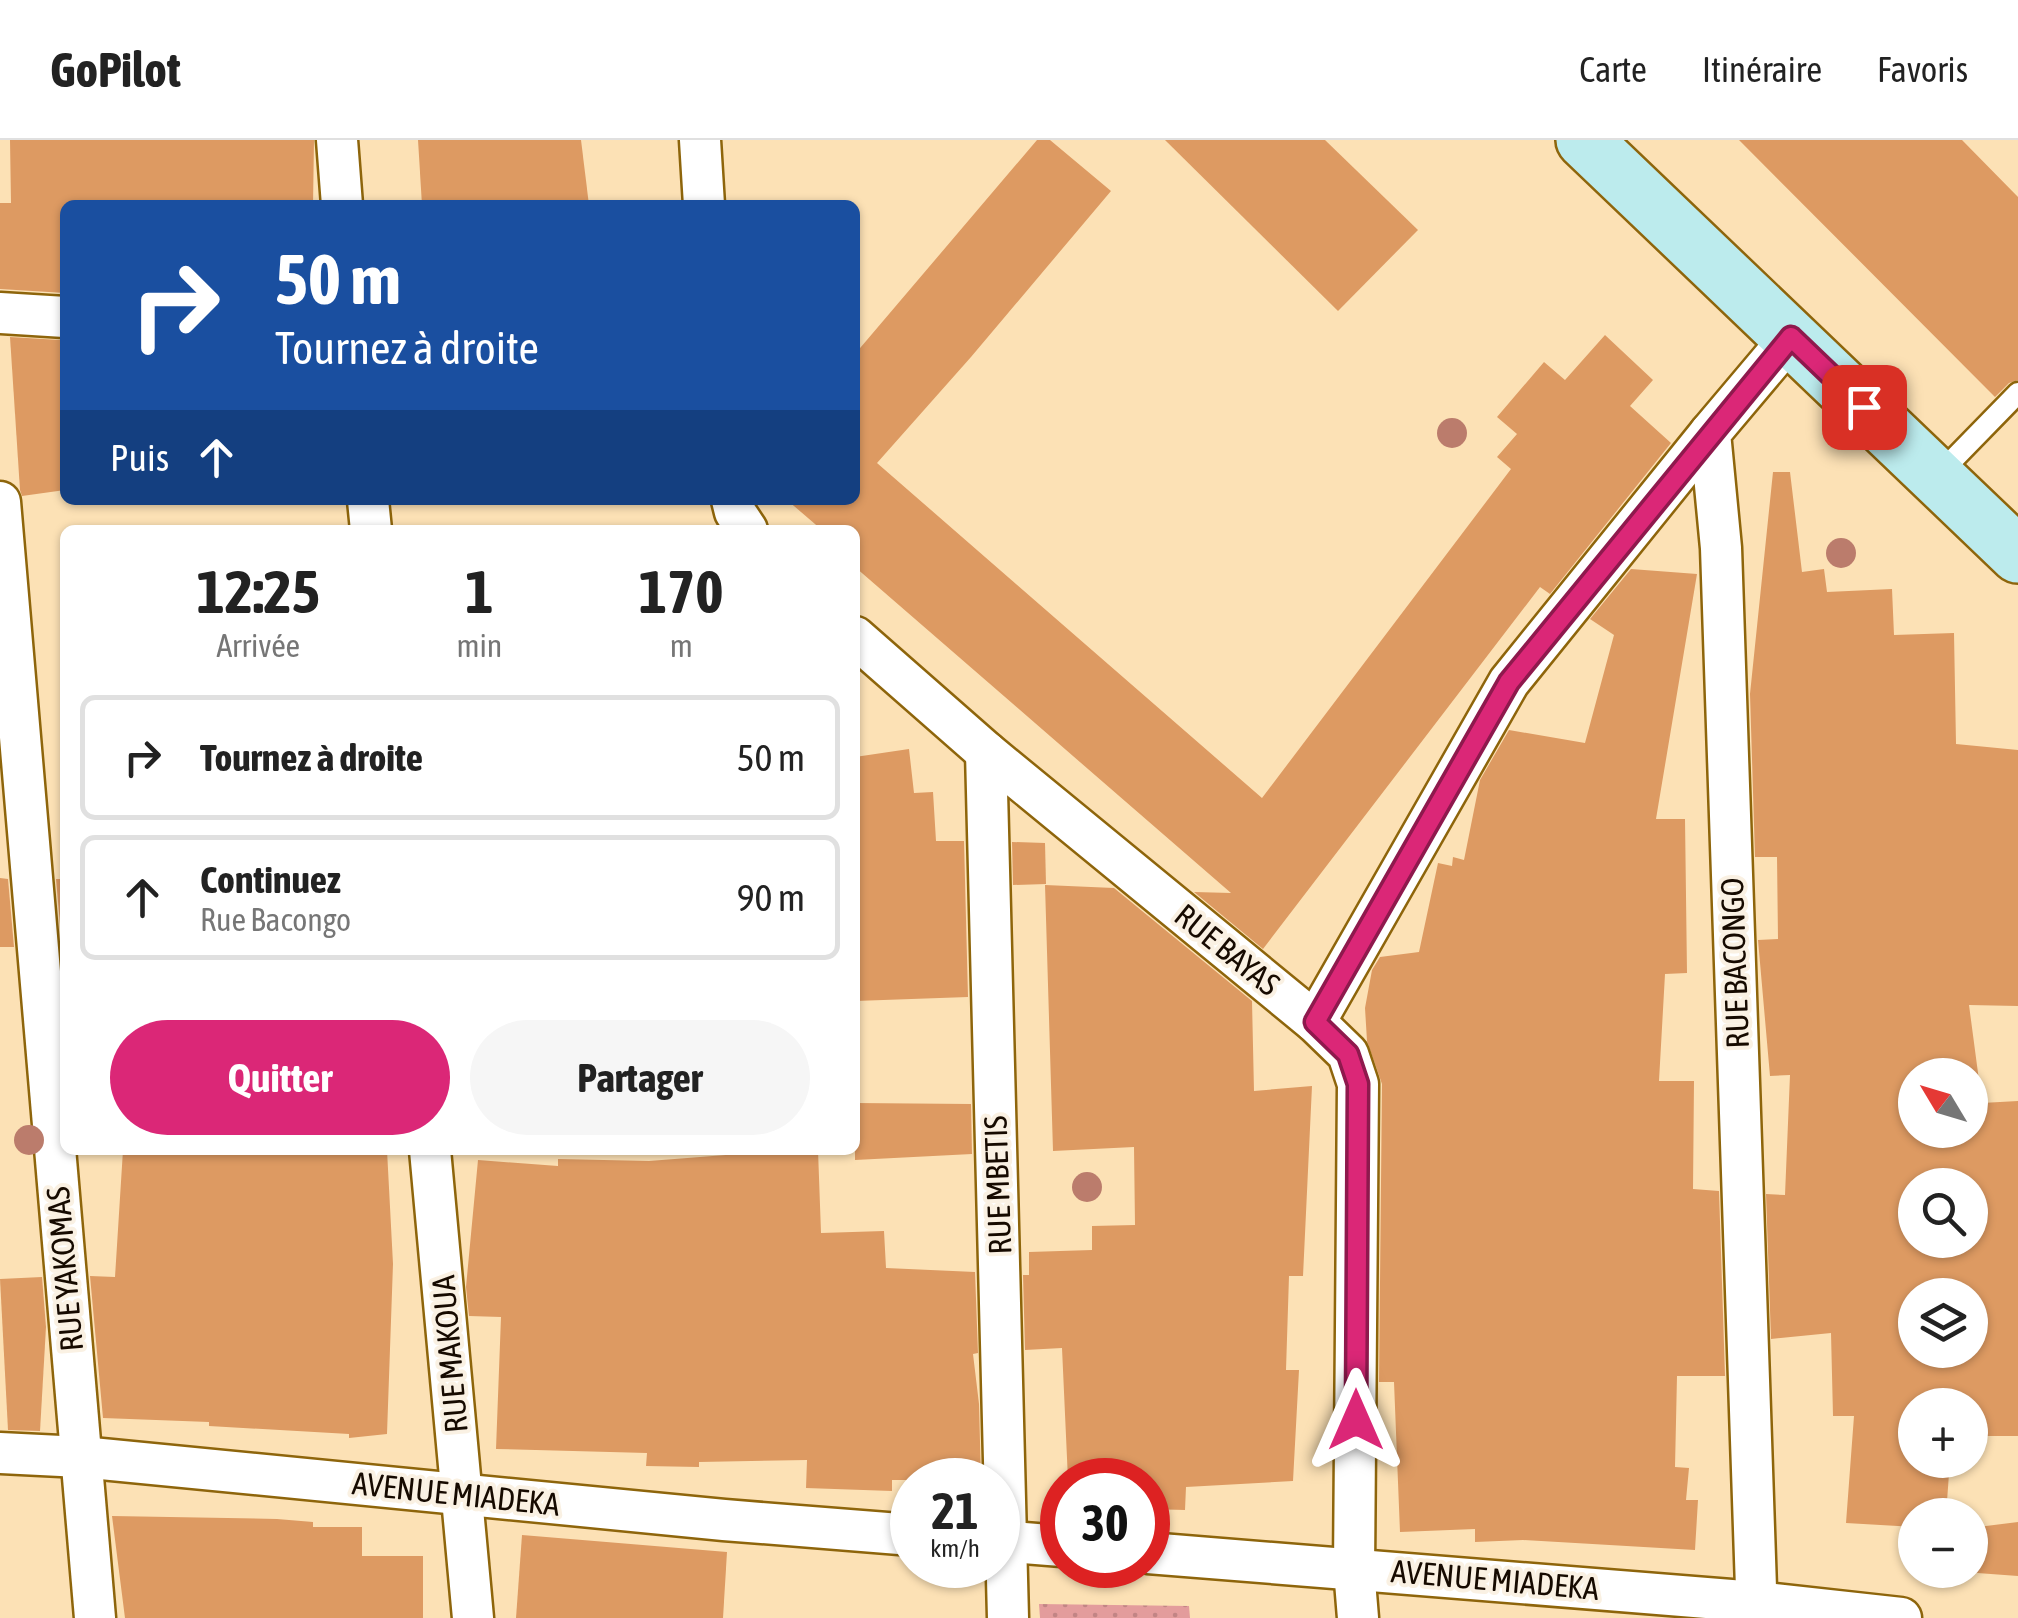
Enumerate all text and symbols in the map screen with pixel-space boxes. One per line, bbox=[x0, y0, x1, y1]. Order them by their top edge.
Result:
text: GoPilot bbox=[50, 42, 181, 97]
text: Carte bbox=[1579, 49, 1647, 89]
text: Itinéraire bbox=[1702, 49, 1822, 89]
text: Favoris bbox=[1877, 49, 1968, 89]
text: 50 m bbox=[275, 239, 401, 319]
icon: right bbox=[110, 240, 240, 370]
text: Tournez à droite bbox=[275, 322, 539, 374]
pin bbox=[1822, 365, 1907, 450]
icon: arrive bbox=[1837, 380, 1892, 435]
icon: ahead bbox=[189, 430, 244, 485]
text: Puis bbox=[110, 436, 169, 479]
text: 12:25 bbox=[196, 557, 320, 626]
text: 1 bbox=[465, 557, 494, 626]
text: 170 bbox=[639, 557, 723, 626]
text: Arrivée bbox=[216, 627, 300, 664]
text: min bbox=[456, 627, 502, 664]
text: m bbox=[670, 627, 693, 664]
icon: right bbox=[115, 730, 170, 785]
text: Tournez à droite bbox=[200, 736, 423, 779]
text: 50 m bbox=[737, 736, 805, 779]
text: Continuez bbox=[200, 858, 341, 901]
icon: ahead bbox=[115, 870, 170, 925]
text: 90 m bbox=[737, 876, 805, 919]
street label: RUE BACONGO bbox=[1713, 877, 1756, 1049]
street label: RUE BAYAS bbox=[1168, 896, 1287, 1003]
text: Rue Bacongo bbox=[200, 901, 351, 938]
button: Quitter bbox=[110, 1020, 450, 1135]
button: Partager bbox=[470, 1020, 810, 1135]
north arrow bbox=[1898, 1058, 1988, 1148]
map controls bbox=[1898, 1058, 1988, 1588]
street label: RUE MBETIS bbox=[977, 1115, 1018, 1255]
button: search bbox=[1898, 1168, 1988, 1258]
street label: RUE YAKOMAS bbox=[39, 1185, 90, 1353]
street label: RUE MAKOUA bbox=[424, 1273, 475, 1434]
button: layers bbox=[1898, 1278, 1988, 1368]
position arrow bbox=[1304, 1368, 1408, 1472]
button: + bbox=[1898, 1388, 1988, 1478]
speed limit sign: 30 bbox=[1040, 1458, 1170, 1588]
street label: AVENUE MIADEKA bbox=[351, 1464, 562, 1523]
text: 21 bbox=[931, 1482, 978, 1540]
button: − bbox=[1898, 1498, 1988, 1588]
text: km/h bbox=[930, 1534, 980, 1562]
street label: AVENUE MIADEKA bbox=[1390, 1552, 1601, 1607]

